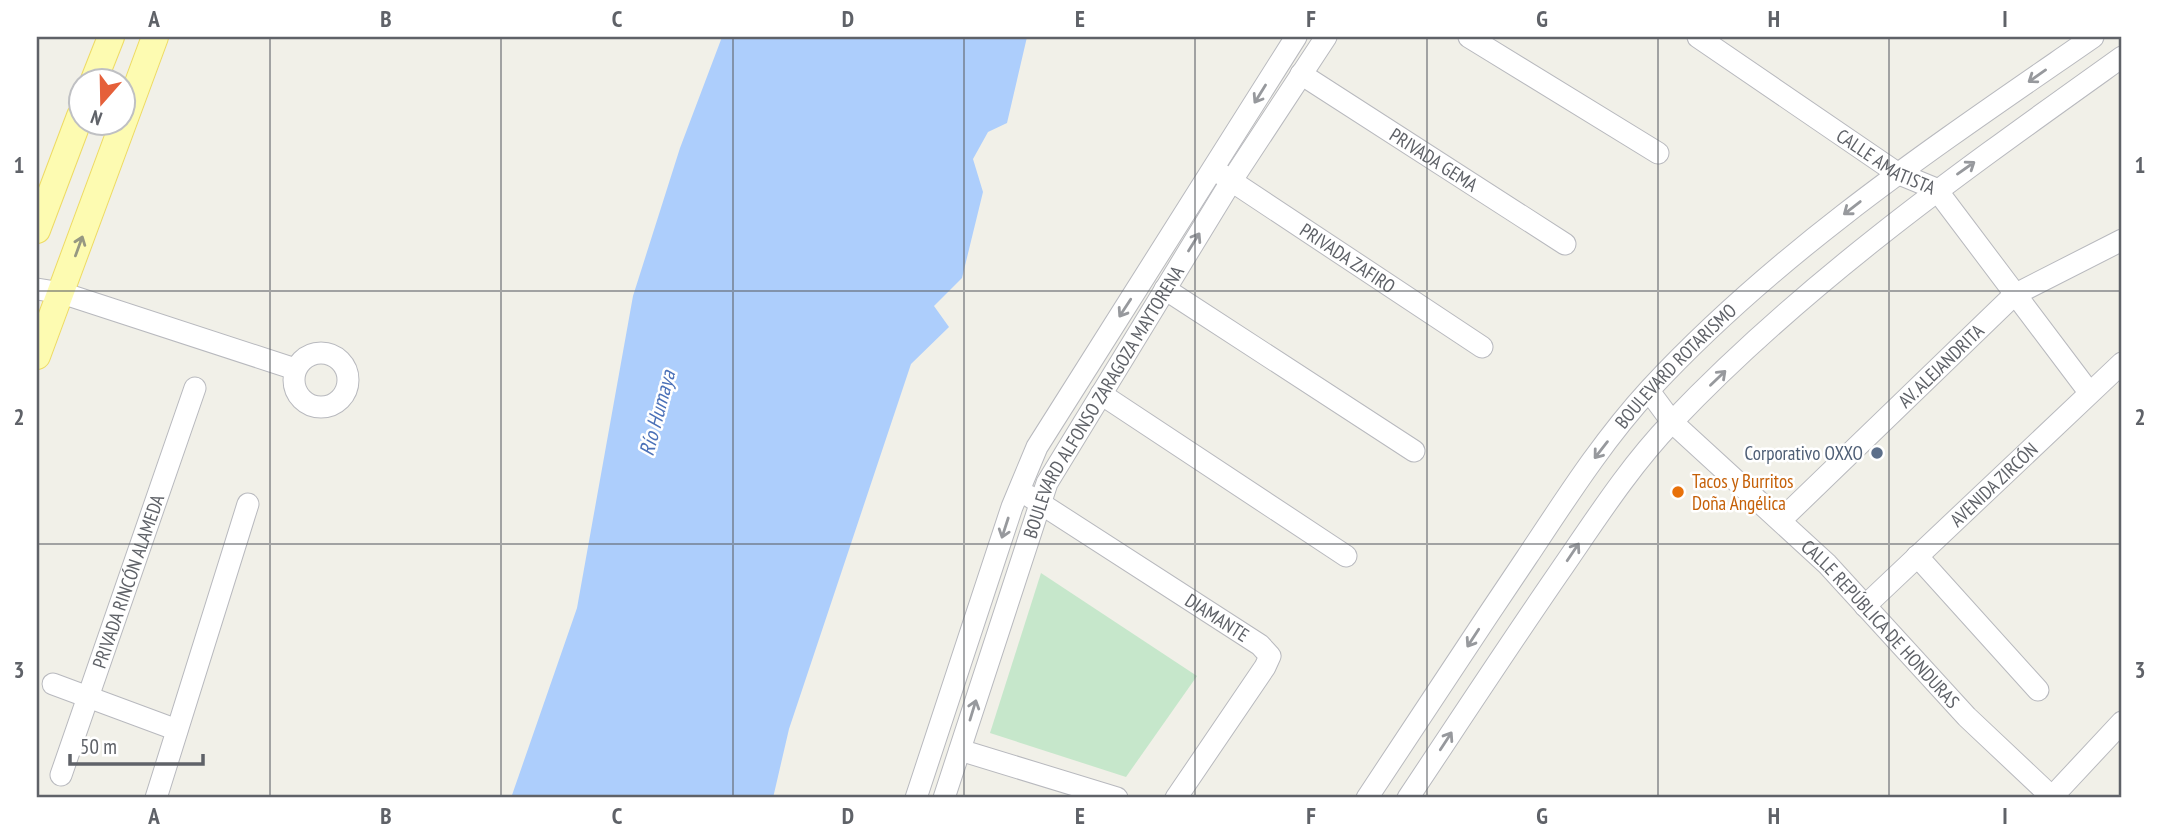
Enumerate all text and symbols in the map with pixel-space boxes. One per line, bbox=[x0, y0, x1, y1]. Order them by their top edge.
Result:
text: A bbox=[147, 4, 160, 33]
text: B bbox=[380, 4, 392, 33]
text: C bbox=[612, 4, 623, 33]
text: D bbox=[842, 4, 854, 33]
text: E bbox=[1075, 4, 1085, 33]
text: F bbox=[1306, 4, 1316, 33]
text: G bbox=[1536, 4, 1548, 33]
text: H bbox=[1768, 4, 1780, 33]
text: I bbox=[2002, 4, 2008, 33]
north arrow bbox=[66, 66, 136, 136]
one-way arrow bbox=[2028, 69, 2047, 83]
one-way arrow bbox=[1252, 84, 1266, 104]
text: N bbox=[87, 105, 105, 131]
street label: PRIVADA GEMA bbox=[1385, 122, 1482, 197]
street label: CALLE AMATISTA bbox=[1832, 123, 1939, 200]
text: 1 bbox=[14, 150, 25, 179]
text: 1 bbox=[2135, 150, 2146, 179]
one-way arrow bbox=[1956, 161, 1975, 175]
one-way arrow bbox=[1843, 200, 1861, 215]
street label: PRIVADA ZAFIRO bbox=[1296, 218, 1400, 298]
one-way arrow bbox=[1187, 233, 1202, 252]
one-way arrow bbox=[73, 236, 86, 258]
street label: BOULEVARD ALFONSO ZARAGOZA MAYTORENA bbox=[1018, 261, 1189, 541]
one-way arrow bbox=[1118, 297, 1132, 317]
street label: BOULEVARD ROTARISMO bbox=[1609, 298, 1741, 433]
street label: AV. ALEJANDRITA bbox=[1893, 319, 1989, 413]
water label: Río Humaya bbox=[633, 366, 682, 458]
one-way arrow bbox=[1709, 370, 1726, 387]
text: 2 bbox=[14, 402, 25, 431]
text: 2 bbox=[2135, 402, 2146, 431]
street label: AVENIDA ZIRCÓN bbox=[1945, 437, 2043, 532]
one-way arrow bbox=[1593, 440, 1608, 459]
place label: Corporativo OXXO bbox=[1745, 441, 1863, 465]
marker: Corporativo OXXO bbox=[1869, 445, 1885, 461]
place label: Tacos y Burritos Doña Angélica bbox=[1692, 469, 1794, 515]
marker: Tacos y Burritos Doña Angélica bbox=[1670, 484, 1686, 500]
street label: PRIVADA RINCÓN ALAMEDA bbox=[87, 491, 169, 671]
one-way arrow bbox=[998, 516, 1010, 538]
street label: CALLE REPÚBLICA DE HONDURAS bbox=[1796, 534, 1965, 713]
one-way arrow bbox=[1566, 543, 1580, 563]
street label: DIAMANTE bbox=[1181, 588, 1254, 647]
one-way arrow bbox=[1465, 628, 1480, 647]
text: 3 bbox=[14, 655, 25, 684]
text: 3 bbox=[2135, 655, 2146, 684]
one-way arrow bbox=[968, 700, 980, 722]
scale bar bbox=[70, 723, 203, 767]
one-way arrow bbox=[1439, 732, 1453, 752]
text: 50 m bbox=[80, 733, 117, 760]
text: A bbox=[147, 801, 160, 830]
text: B bbox=[380, 801, 392, 830]
text: C bbox=[612, 801, 623, 830]
text: D bbox=[842, 801, 854, 830]
text: E bbox=[1075, 801, 1085, 830]
text: F bbox=[1306, 801, 1316, 830]
text: G bbox=[1536, 801, 1548, 830]
text: H bbox=[1768, 801, 1780, 830]
text: I bbox=[2002, 801, 2008, 830]

